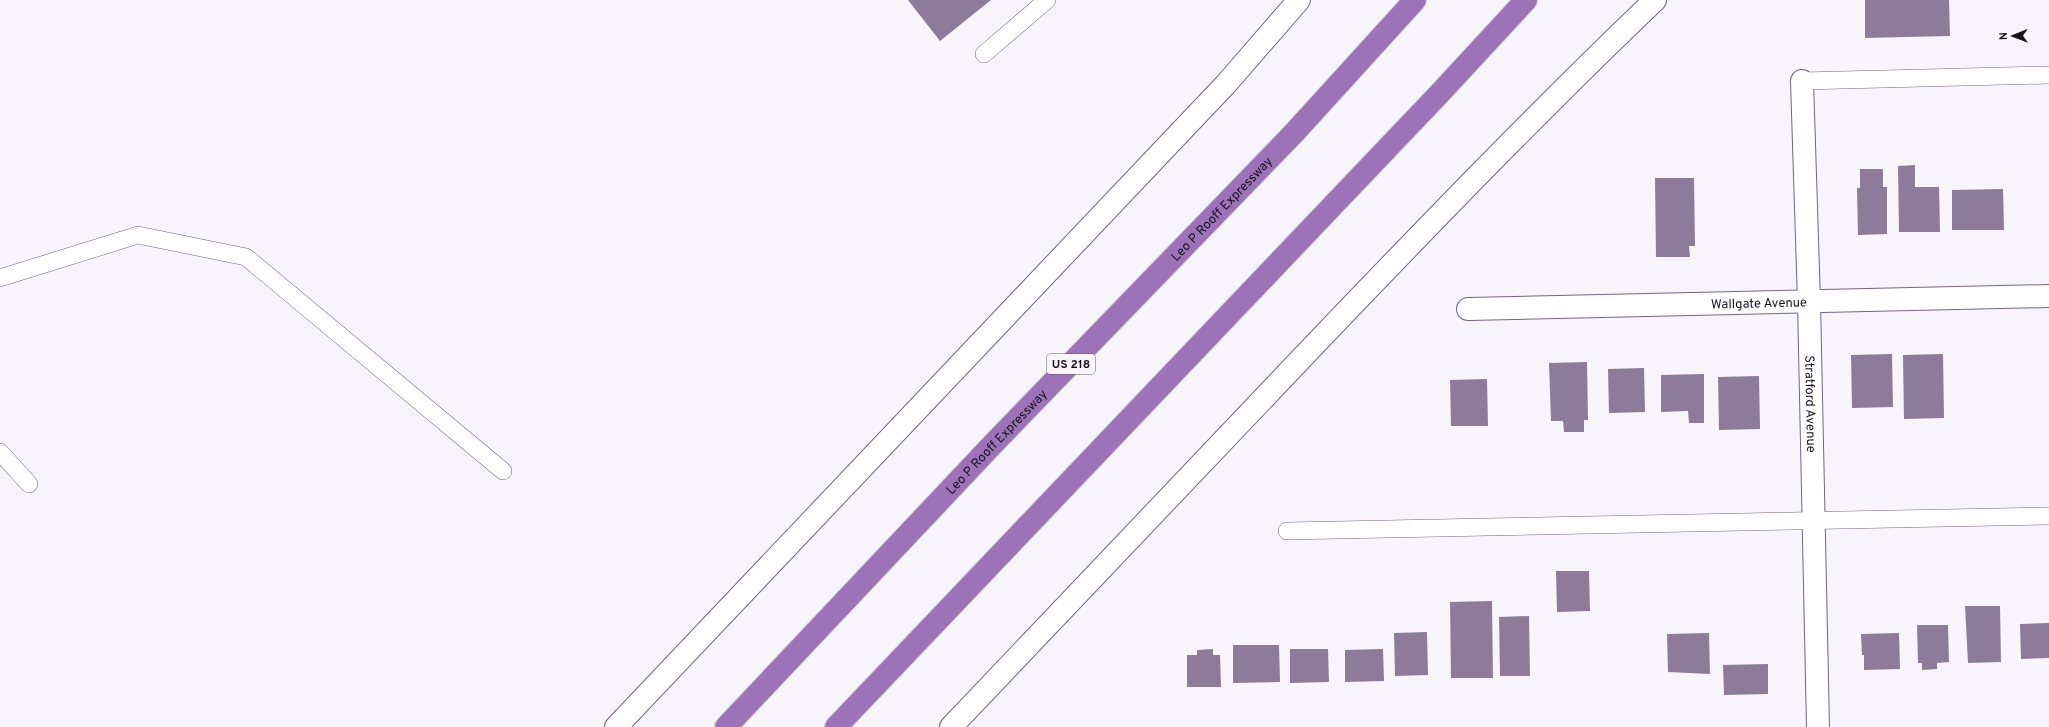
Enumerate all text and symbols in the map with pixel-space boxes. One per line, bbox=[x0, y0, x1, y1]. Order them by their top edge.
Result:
north arrow bbox=[1993, 16, 2033, 56]
text: N bbox=[1997, 32, 2011, 40]
street label: Leo P Rooff Expressway bbox=[1168, 154, 1277, 265]
street label: Wallgate Avenue bbox=[1711, 295, 1807, 314]
road number: US 218 bbox=[1047, 354, 1095, 374]
street label: Stratford Avenue bbox=[1800, 355, 1818, 453]
street label: Leo P Rooff Expressway bbox=[944, 387, 1051, 499]

